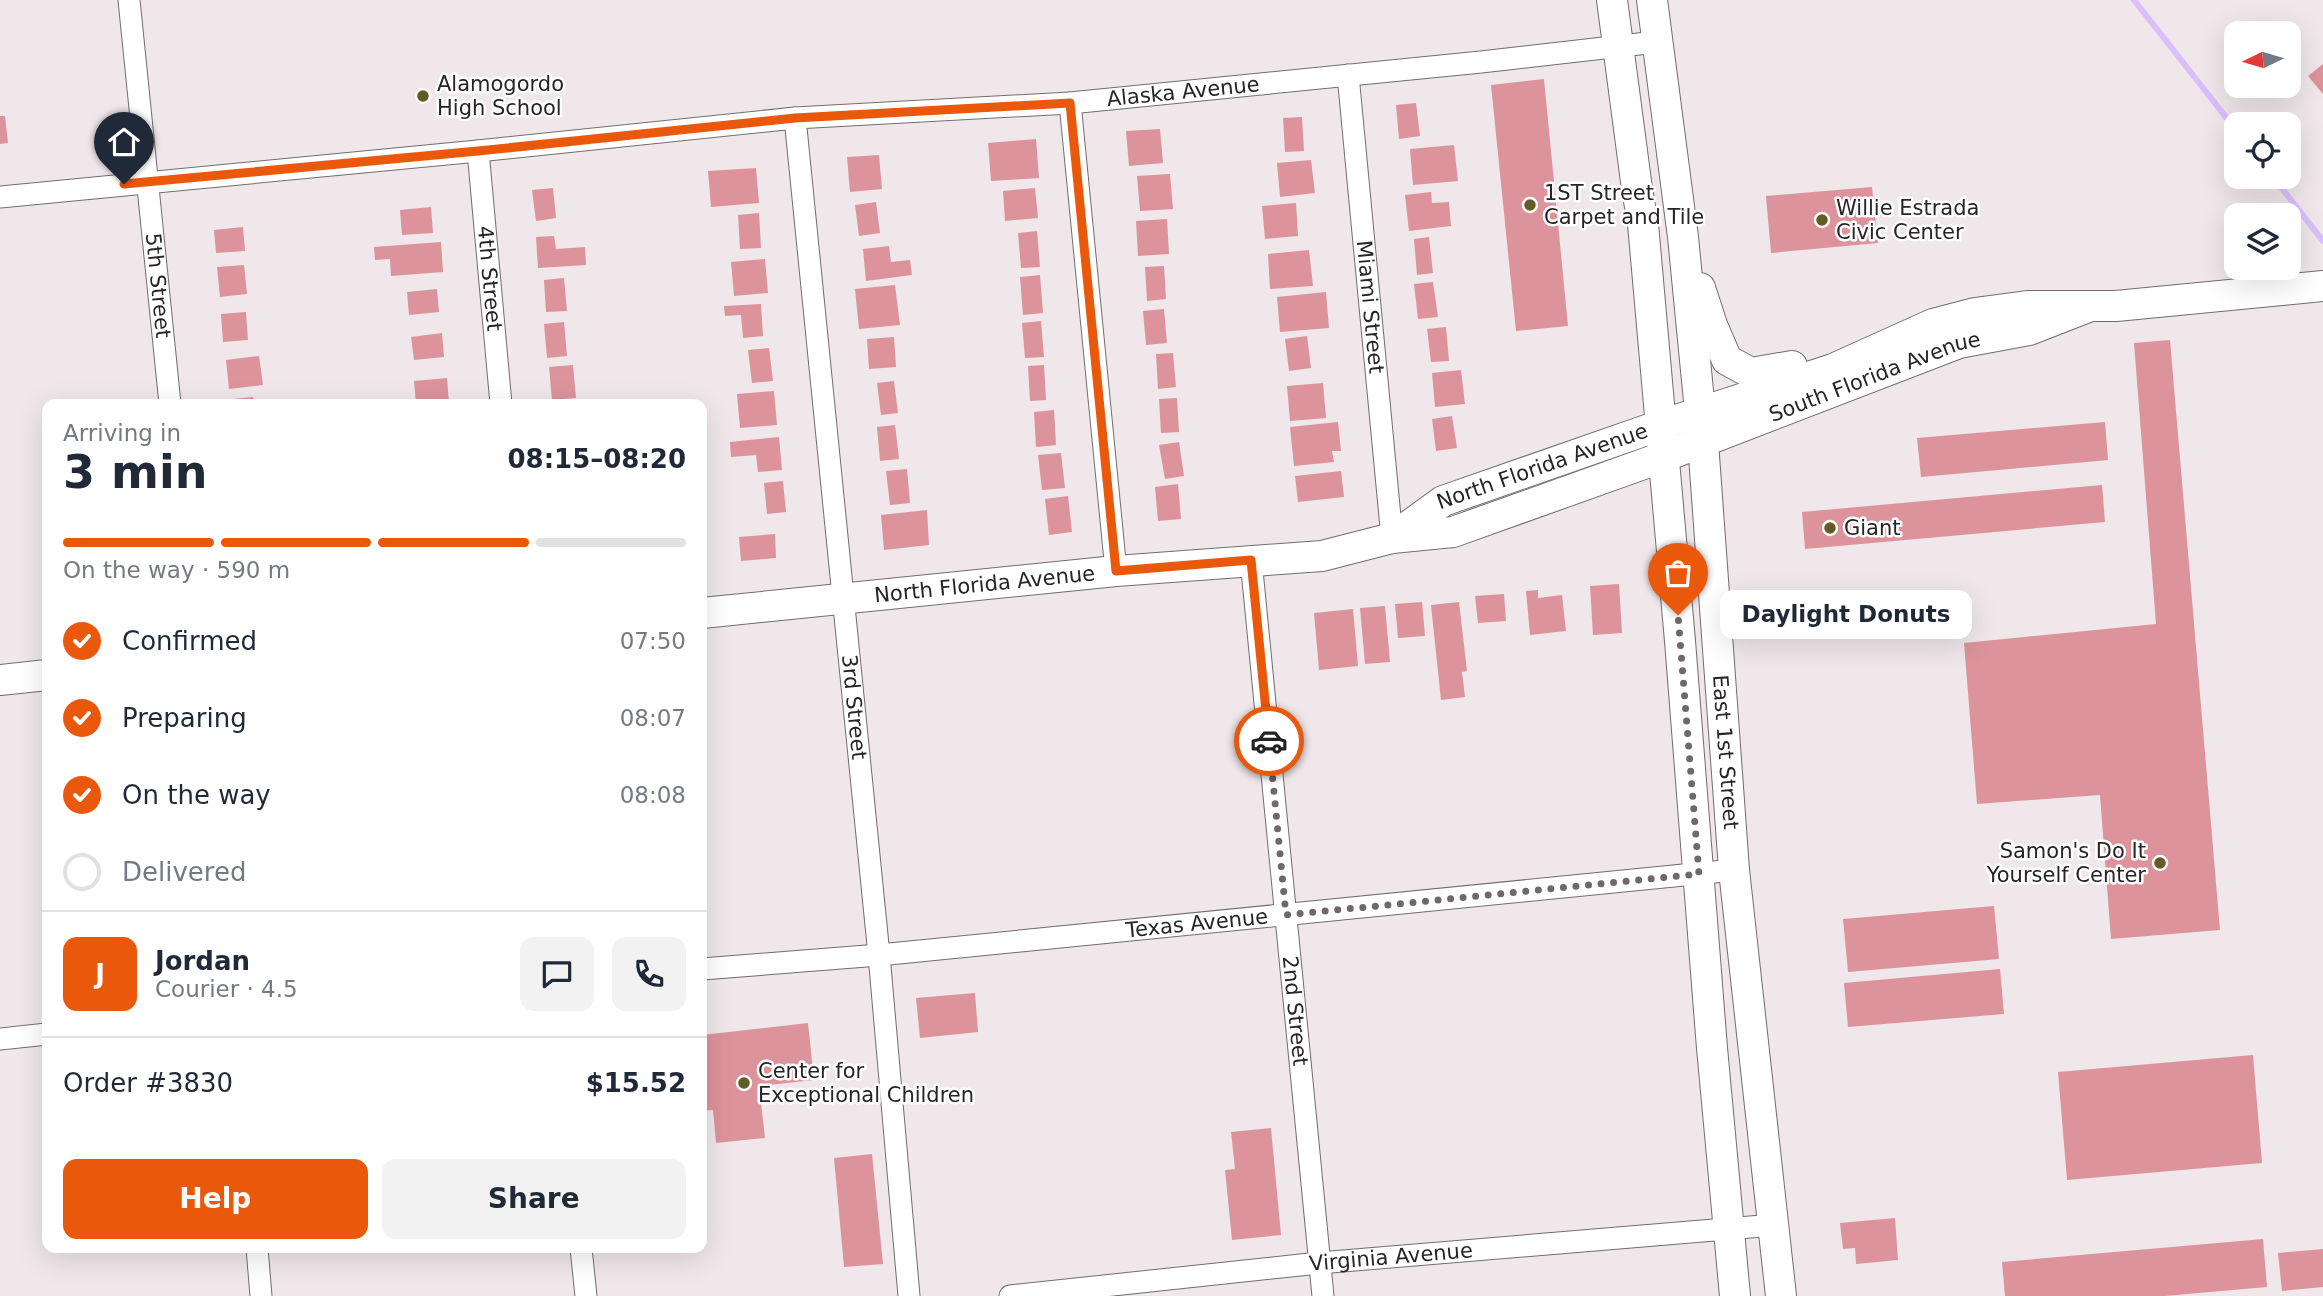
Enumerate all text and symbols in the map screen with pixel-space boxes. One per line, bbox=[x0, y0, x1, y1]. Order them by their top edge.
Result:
north arrow bbox=[2224, 21, 2301, 98]
map controls bbox=[2224, 21, 2301, 280]
place label: Alamogordo High School bbox=[437, 72, 564, 120]
street label: Alaska Avenue bbox=[1106, 72, 1261, 111]
marker: Alamogordo High School bbox=[415, 88, 431, 104]
pin bbox=[94, 112, 154, 184]
button: locate bbox=[2224, 112, 2301, 189]
icon: home bbox=[105, 123, 143, 161]
place label: 1ST Street Carpet and Tile bbox=[1544, 181, 1704, 229]
place label: Willie Estrada Civic Center bbox=[1836, 196, 1979, 244]
marker: 1ST Street Carpet and Tile bbox=[1522, 197, 1538, 213]
button: layers bbox=[2224, 203, 2301, 280]
marker: Willie Estrada Civic Center bbox=[1814, 212, 1830, 228]
street label: 4th Street bbox=[473, 225, 506, 332]
street label: 5th Street bbox=[141, 232, 175, 339]
street label: Miami Street bbox=[1352, 239, 1388, 375]
street label: South Florida Avenue bbox=[1766, 327, 1982, 427]
street label: North Florida Avenue bbox=[1434, 419, 1651, 514]
text: Arriving in bbox=[63, 420, 181, 446]
text: 08:15–08:20 bbox=[507, 444, 686, 474]
text: 3 min bbox=[63, 445, 207, 499]
place label: Giant bbox=[1844, 516, 1901, 540]
marker: Giant bbox=[1822, 520, 1838, 536]
pin bbox=[1648, 543, 1708, 615]
icon: bag bbox=[1659, 554, 1697, 592]
text: On the way · 590 m bbox=[63, 557, 290, 583]
street label: North Florida Avenue bbox=[873, 561, 1096, 607]
callout: Daylight Donuts bbox=[1720, 590, 1972, 640]
text: Daylight Donuts bbox=[1742, 601, 1950, 627]
icon: check bbox=[63, 622, 101, 660]
text: Confirmed bbox=[122, 626, 257, 656]
text: 07:50 bbox=[620, 628, 686, 654]
street label: 3rd Street bbox=[837, 653, 871, 761]
street label: East 1st Street bbox=[1708, 674, 1743, 830]
icon: check bbox=[63, 699, 101, 737]
text: Preparing bbox=[122, 703, 247, 733]
text: 08:07 bbox=[620, 705, 686, 731]
courier bbox=[1234, 706, 1304, 776]
icon: car bbox=[1250, 722, 1288, 760]
icon: check bbox=[63, 776, 101, 814]
text: On the way bbox=[122, 780, 271, 810]
text: 08:08 bbox=[620, 782, 686, 808]
place label: Samon's Do It Yourself Center bbox=[1986, 839, 2146, 887]
marker: Samon's Do It Yourself Center bbox=[2152, 855, 2168, 871]
text: Delivered bbox=[122, 857, 246, 887]
street label: Texas Avenue bbox=[1124, 904, 1269, 943]
button: chat bbox=[520, 937, 594, 1011]
button: phone bbox=[612, 937, 686, 1011]
text: Jordan bbox=[155, 946, 250, 976]
street label: 2nd Street bbox=[1278, 955, 1312, 1067]
text: J bbox=[95, 959, 105, 989]
text: Courier · 4.5 bbox=[155, 976, 298, 1002]
place label: Center for Exceptional Children bbox=[758, 1059, 974, 1107]
text: Order #3830 bbox=[63, 1068, 233, 1098]
text: $15.52 bbox=[586, 1068, 686, 1098]
marker: Center for Exceptional Children bbox=[736, 1075, 752, 1091]
button: Help bbox=[63, 1159, 368, 1239]
button: Share bbox=[382, 1159, 686, 1239]
street label: Virginia Avenue bbox=[1308, 1238, 1474, 1276]

